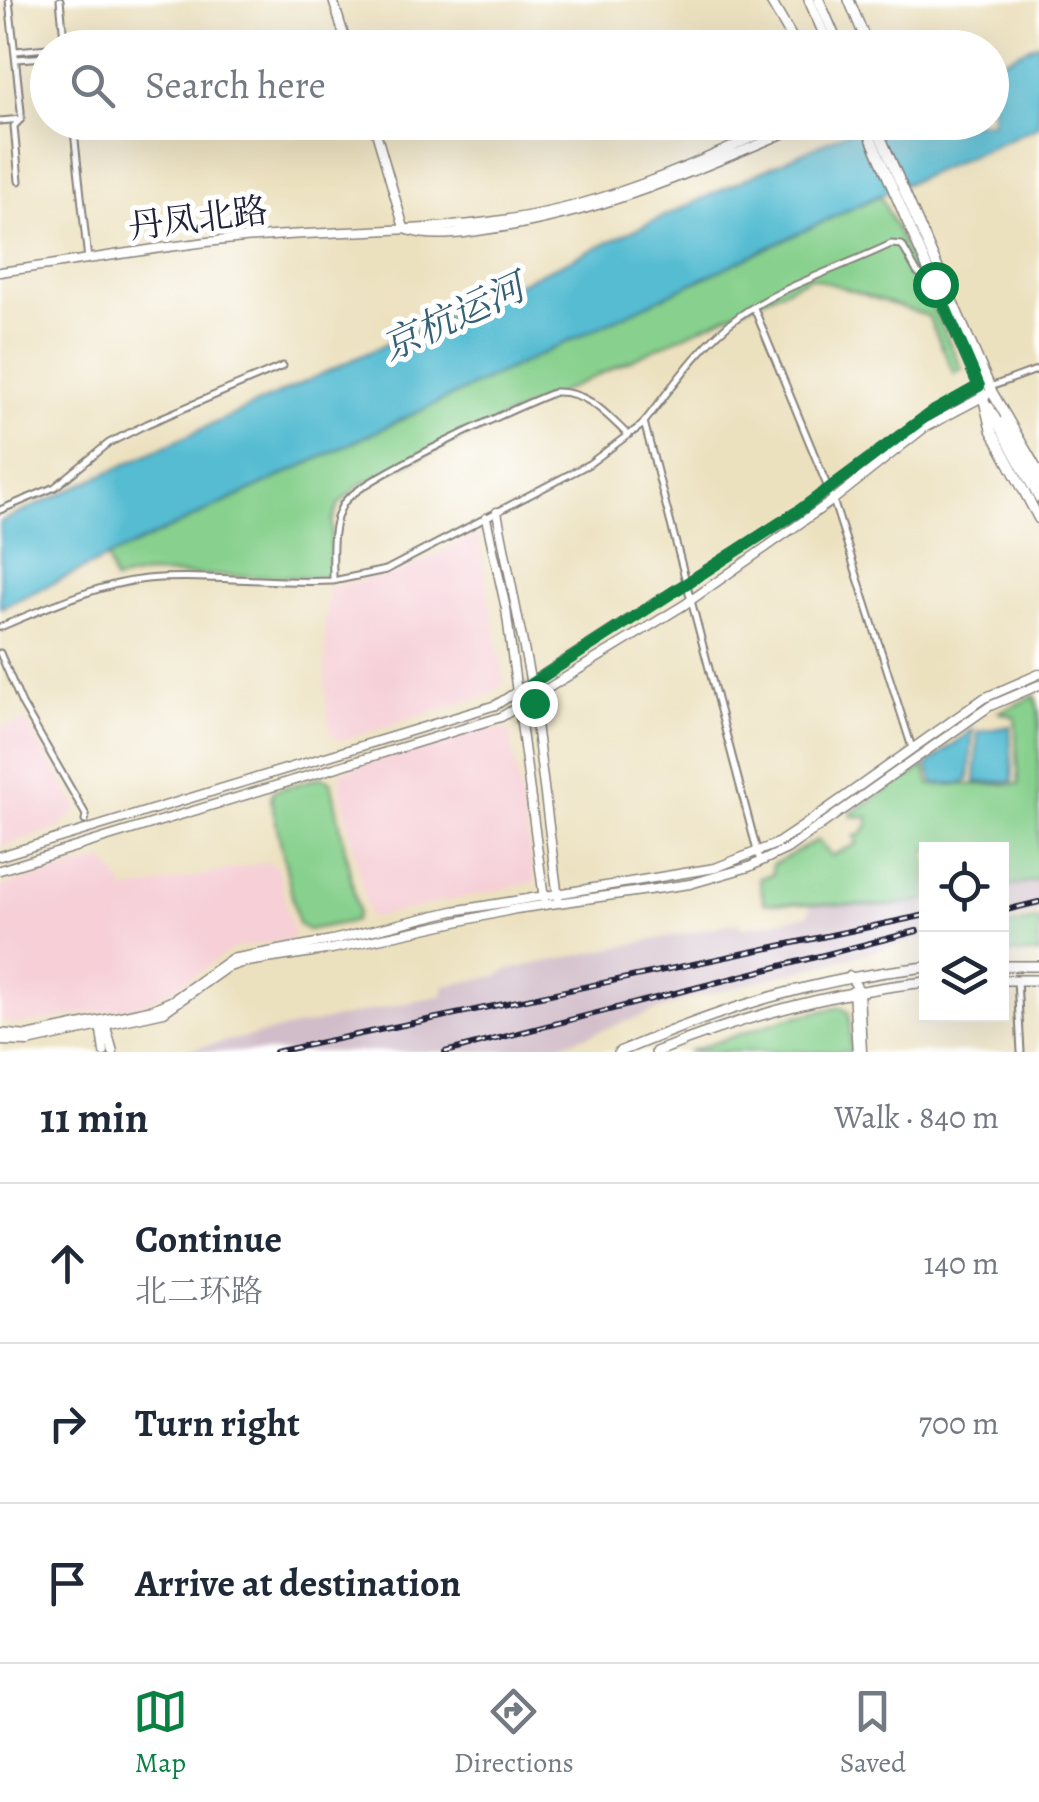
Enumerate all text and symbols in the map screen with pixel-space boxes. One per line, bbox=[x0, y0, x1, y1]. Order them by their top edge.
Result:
search box bbox=[30, 30, 1009, 140]
icon: search bbox=[65, 58, 120, 113]
text: Search here bbox=[145, 59, 326, 111]
street label: 丹凤北路 bbox=[126, 186, 270, 250]
water label: 京杭运河 bbox=[373, 259, 538, 373]
route start bbox=[913, 262, 959, 308]
route end bbox=[512, 681, 558, 727]
map controls bbox=[919, 842, 1009, 1022]
button: locate bbox=[919, 842, 1009, 932]
button: layers bbox=[919, 932, 1009, 1022]
text: 11 min bbox=[40, 1089, 148, 1146]
text: Walk · 840 m bbox=[834, 1095, 999, 1139]
text: Continue bbox=[135, 1213, 282, 1265]
icon: ahead bbox=[40, 1236, 95, 1291]
text: 140 m bbox=[924, 1241, 999, 1285]
text: 北二环路 bbox=[135, 1269, 263, 1313]
icon: right bbox=[40, 1396, 95, 1451]
text: Turn right bbox=[135, 1397, 300, 1449]
text: 700 m bbox=[918, 1401, 999, 1445]
icon: arrive bbox=[40, 1556, 95, 1611]
text: Arrive at destination bbox=[135, 1557, 461, 1609]
tab: Map bbox=[133, 1684, 188, 1782]
tab: Directions bbox=[454, 1684, 574, 1782]
tab: Saved bbox=[840, 1684, 906, 1782]

